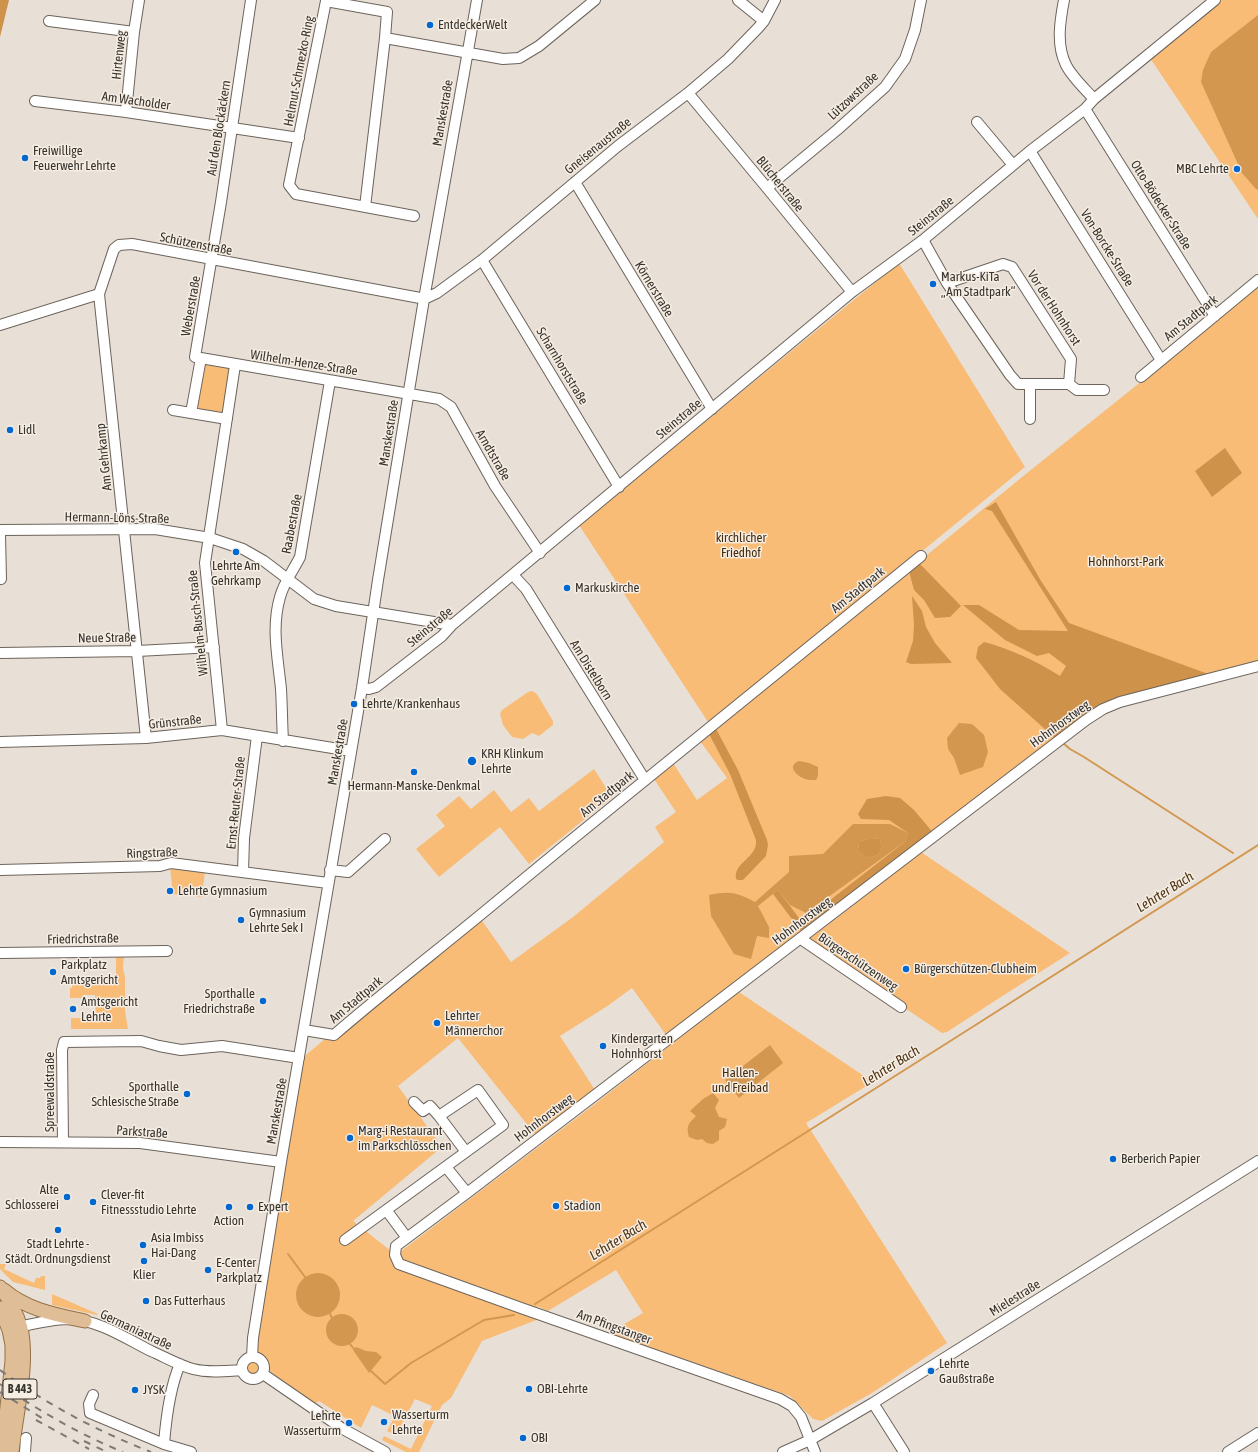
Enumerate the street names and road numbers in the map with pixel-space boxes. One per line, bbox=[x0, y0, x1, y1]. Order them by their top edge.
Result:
street label: Helmut-Schmezko-Ring bbox=[281, 14, 317, 128]
street label: Hirtenweg bbox=[109, 30, 129, 80]
street label: Lützowstraße bbox=[825, 69, 881, 123]
street label: Auf den Blockäckern bbox=[204, 79, 234, 177]
street label: Manskestraße bbox=[430, 79, 456, 147]
street label: Am Wacholder bbox=[101, 88, 171, 114]
street label: Gneisenaustraße bbox=[562, 114, 634, 178]
street label: Blücherstraße bbox=[753, 153, 807, 215]
street label: Otto-Bödecker-Straße bbox=[1127, 157, 1195, 253]
street label: Steinstraße bbox=[905, 193, 957, 239]
street label: Von-Borcke-Straße bbox=[1077, 207, 1137, 289]
street label: Schützenstraße bbox=[159, 229, 233, 259]
street label: Körnerstraße bbox=[631, 258, 677, 320]
street label: Vor der Hohnhorst bbox=[1024, 268, 1084, 348]
street label: Weberstraße bbox=[178, 275, 204, 337]
street label: Am Stadtpark bbox=[1161, 292, 1221, 344]
street label: Scharnhorststraße bbox=[533, 325, 591, 407]
street label: Wilhelm-Henze-Straße bbox=[249, 347, 359, 379]
street label: Steinstraße bbox=[653, 396, 705, 442]
street label: Manskestraße bbox=[376, 399, 402, 467]
street label: Am Gehrkamp bbox=[93, 423, 115, 491]
street label: Arndtstraße bbox=[472, 427, 514, 483]
street label: Raabestraße bbox=[279, 493, 305, 555]
street label: Hermann-Löns-Straße bbox=[65, 509, 169, 527]
street label: Am Stadtpark bbox=[828, 564, 888, 616]
street label: Wilhelm-Busch-Straße bbox=[185, 569, 211, 677]
street label: Steinstraße bbox=[404, 604, 456, 650]
street label: Neue Straße bbox=[78, 630, 136, 646]
street label: Am Distelborn bbox=[566, 637, 616, 703]
street label: Hohnhorstweg bbox=[1027, 697, 1093, 751]
street label: Grünstraße bbox=[148, 711, 202, 733]
street label: Manskestraße bbox=[325, 718, 351, 786]
street label: Ernst-Reuter-Straße bbox=[223, 756, 249, 850]
street label: Am Stadtpark bbox=[577, 768, 637, 820]
street label: Ringstraße bbox=[126, 844, 178, 862]
street label: Hohnhorstweg bbox=[769, 894, 835, 948]
street label: Bürgerschützenweg bbox=[815, 930, 901, 994]
street label: Friedrichstraße bbox=[47, 931, 119, 947]
street label: Am Stadtpark bbox=[326, 973, 386, 1027]
street label: Spreewaldstraße bbox=[42, 1052, 58, 1132]
street label: Manskestraße bbox=[264, 1077, 290, 1145]
street label: Hohnhorstweg bbox=[511, 1091, 577, 1145]
street label: Parkstraße bbox=[116, 1122, 168, 1142]
street label: Mielestraße bbox=[987, 1276, 1043, 1320]
street label: Am Pfingstanger bbox=[575, 1306, 653, 1348]
street label: Germaniastraße bbox=[98, 1307, 174, 1353]
road number: B 443 bbox=[3, 1379, 37, 1399]

